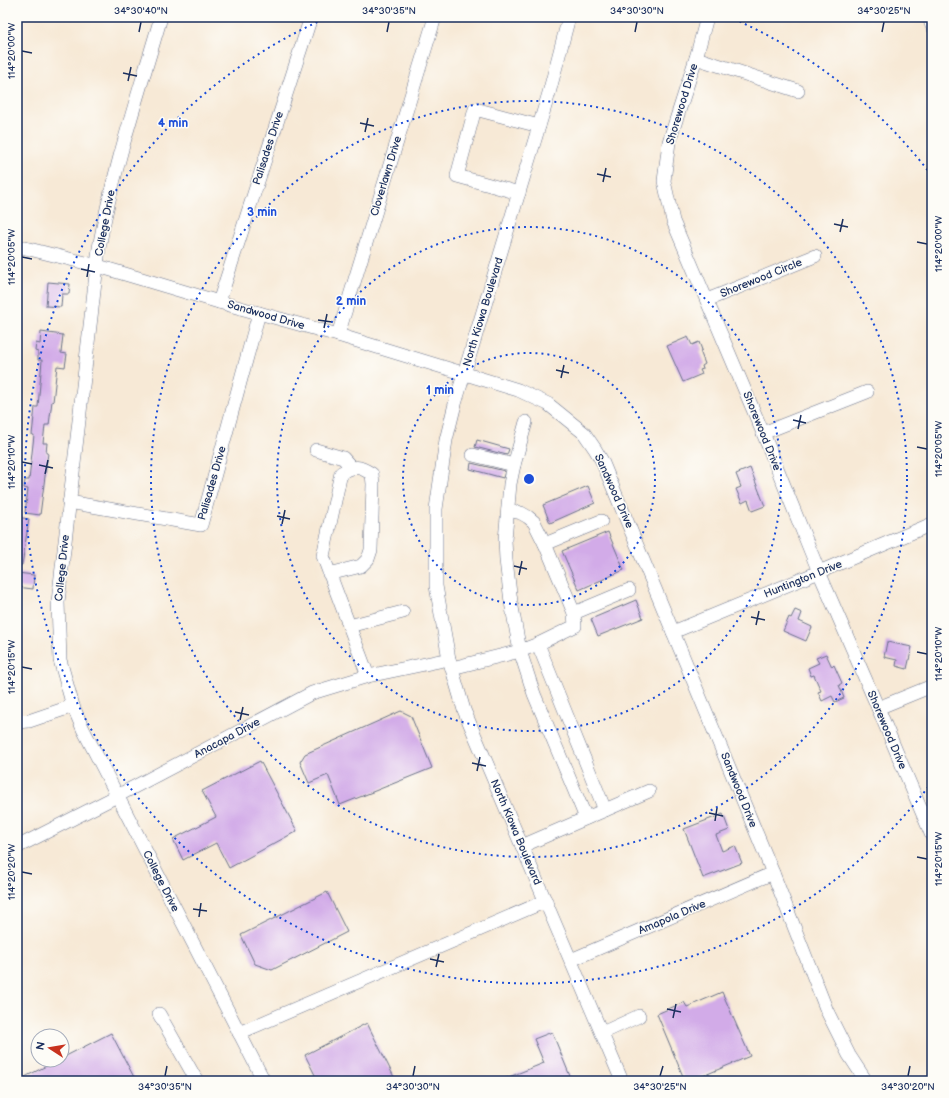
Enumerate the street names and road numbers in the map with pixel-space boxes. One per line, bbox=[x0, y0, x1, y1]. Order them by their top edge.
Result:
street label: Shorewood Drive bbox=[663, 61, 701, 146]
street label: Palisades Drive bbox=[250, 109, 286, 186]
street label: Cloverlawn Drive bbox=[368, 134, 404, 218]
street label: College Drive bbox=[92, 188, 118, 257]
street label: Shorewood Circle bbox=[718, 255, 804, 300]
street label: North Kiowa Boulevard bbox=[460, 256, 506, 368]
street label: Sandwood Drive bbox=[226, 298, 307, 332]
street label: Shorewood Drive bbox=[740, 390, 784, 473]
street label: Palisades Drive bbox=[195, 444, 229, 522]
street label: Sandwood Drive bbox=[592, 452, 636, 531]
street label: College Drive bbox=[52, 533, 72, 602]
street label: Huntington Drive bbox=[762, 557, 844, 601]
street label: Shorewood Drive bbox=[865, 689, 910, 772]
street label: Anacapa Drive bbox=[192, 715, 263, 761]
street label: Sandwood Drive bbox=[718, 751, 760, 830]
street label: North Kiowa Boulevard bbox=[488, 777, 544, 887]
street label: College Drive bbox=[140, 848, 182, 914]
street label: Amapola Drive bbox=[636, 897, 708, 937]

